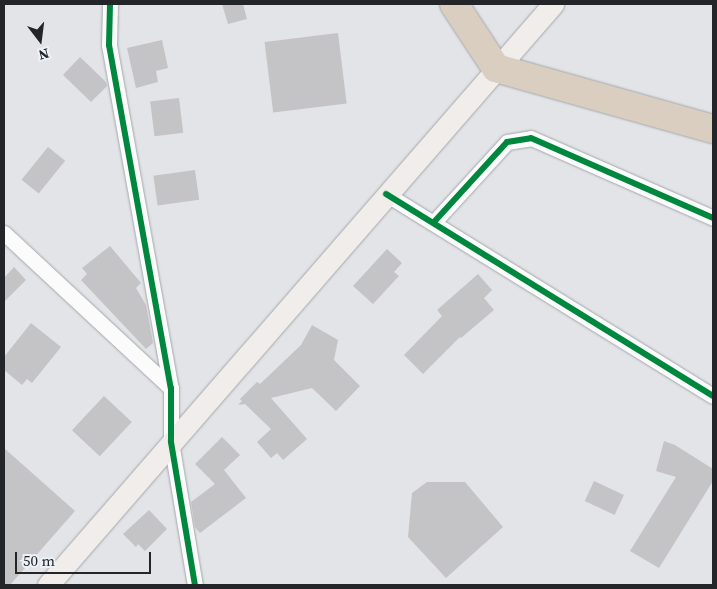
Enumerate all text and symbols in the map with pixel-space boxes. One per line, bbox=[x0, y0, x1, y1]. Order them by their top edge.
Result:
north arrow bbox=[15, 15, 65, 65]
text: N bbox=[36, 44, 51, 65]
scale bar bbox=[18, 542, 154, 574]
text: 50 m bbox=[23, 550, 55, 571]

